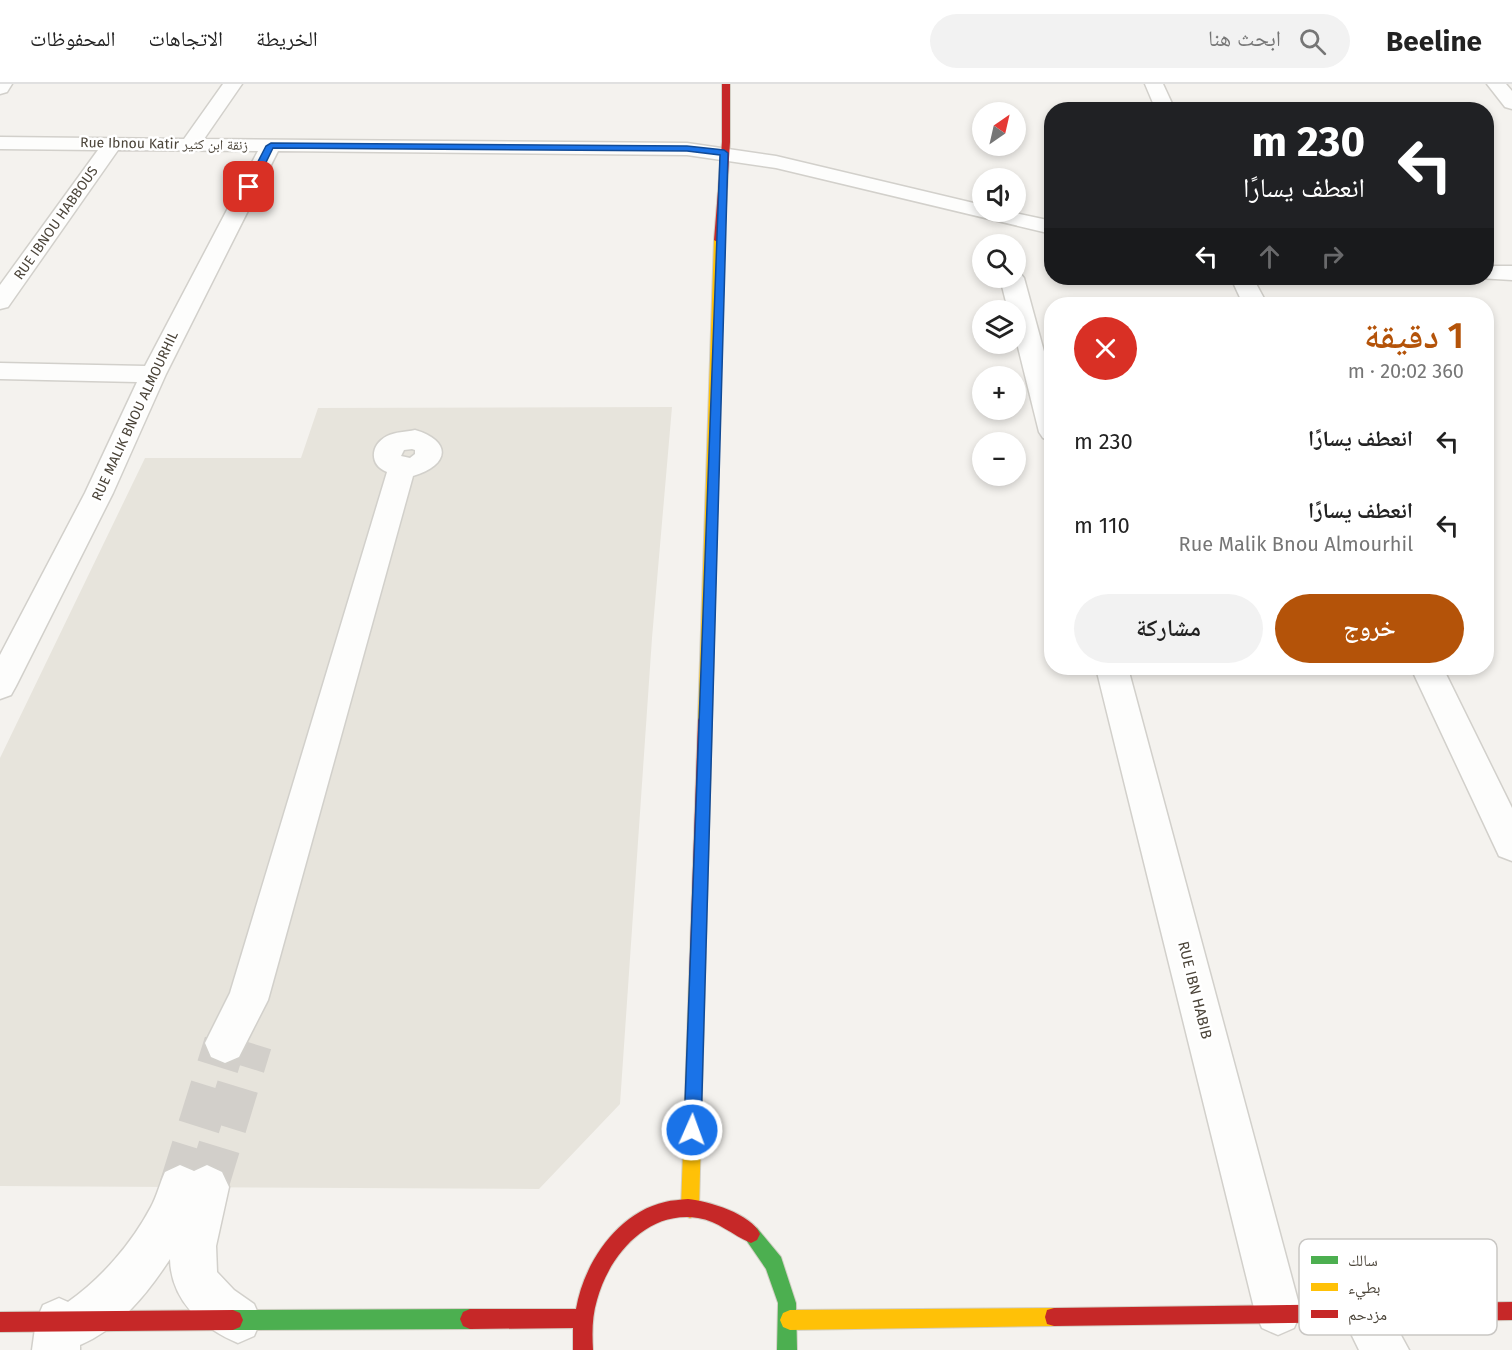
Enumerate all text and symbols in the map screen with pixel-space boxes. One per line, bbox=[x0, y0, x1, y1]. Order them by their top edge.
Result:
search box bbox=[930, 14, 1350, 68]
text: ابحث هنا bbox=[1208, 25, 1281, 52]
icon: search bbox=[1296, 25, 1329, 58]
text: Beeline bbox=[1386, 25, 1482, 58]
text: المحفوظات bbox=[30, 26, 115, 52]
text: الاتجاهات bbox=[148, 26, 223, 52]
text: الخريطة bbox=[256, 26, 318, 52]
north arrow bbox=[972, 102, 1026, 156]
map controls bbox=[972, 102, 1026, 486]
text: 230 m bbox=[1252, 117, 1365, 167]
icon: left bbox=[1386, 126, 1464, 204]
street label: Rue Ibnou Katir زنقة ابن كثير bbox=[80, 134, 248, 154]
pin bbox=[223, 161, 274, 212]
street label: RUE IBNOU HABBOUS bbox=[10, 163, 102, 283]
button: sound bbox=[972, 168, 1026, 222]
icon: arrive bbox=[232, 170, 265, 203]
text: انعطف يسارًا bbox=[1243, 172, 1365, 204]
button: search bbox=[972, 234, 1026, 288]
icon: left bbox=[1190, 240, 1223, 273]
icon: ahead bbox=[1253, 240, 1286, 273]
icon: right bbox=[1316, 240, 1349, 273]
button: layers bbox=[972, 300, 1026, 354]
text: 1 دقيقة bbox=[1364, 314, 1464, 358]
button: close bbox=[1074, 317, 1137, 380]
street label: RUE MALIK BNOU ALMOURHIL bbox=[88, 328, 182, 504]
text: 360 m · 20:02 bbox=[1348, 359, 1464, 383]
button: + bbox=[972, 366, 1026, 420]
text: انعطف يسارًا bbox=[1308, 425, 1413, 452]
icon: left bbox=[1431, 425, 1464, 458]
text: 230 m bbox=[1074, 428, 1133, 455]
button: − bbox=[972, 432, 1026, 486]
text: انعطف يسارًا bbox=[1308, 497, 1413, 524]
icon: left bbox=[1431, 509, 1464, 542]
text: 110 m bbox=[1074, 512, 1130, 539]
text: Rue Malik Bnou Almourhil bbox=[1179, 532, 1413, 556]
button: مشاركة bbox=[1074, 594, 1263, 663]
button: خروج bbox=[1275, 594, 1464, 663]
street label: RUE IBN HABIB bbox=[1174, 939, 1216, 1041]
position arrow bbox=[660, 1098, 724, 1162]
legend bbox=[1299, 1239, 1497, 1335]
text: سالك bbox=[1348, 1251, 1378, 1270]
text: بطيء bbox=[1348, 1278, 1380, 1300]
text: مزدحم bbox=[1348, 1305, 1387, 1325]

